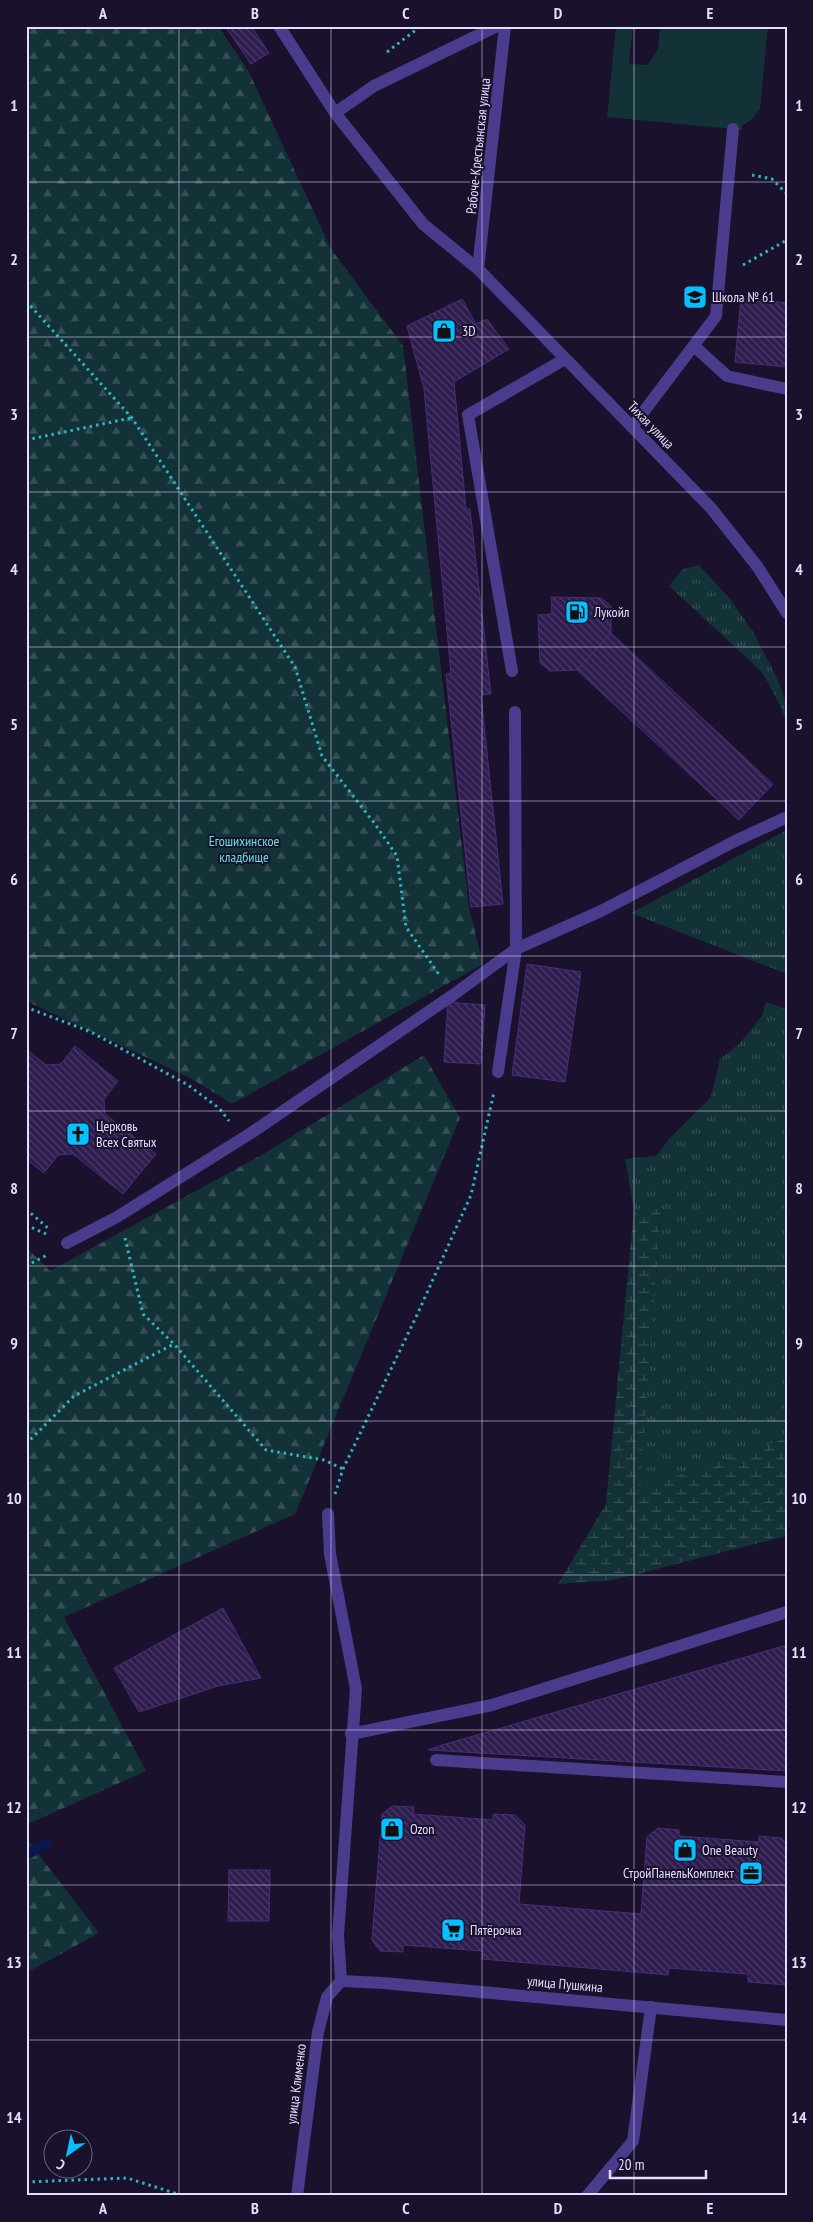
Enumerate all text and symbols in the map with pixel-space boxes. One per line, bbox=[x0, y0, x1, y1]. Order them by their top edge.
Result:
text: A bbox=[98, 3, 108, 23]
text: B bbox=[251, 3, 259, 23]
text: C bbox=[402, 3, 410, 23]
text: D bbox=[554, 3, 563, 23]
text: E bbox=[707, 3, 714, 23]
street label: Рабоче-Крестьянская улица bbox=[462, 77, 494, 215]
text: 1 bbox=[10, 95, 18, 115]
text: 1 bbox=[795, 95, 803, 115]
text: 2 bbox=[10, 249, 18, 269]
text: 2 bbox=[795, 249, 803, 269]
school or university icon: Школа № 61 bbox=[682, 284, 708, 310]
place label: Школа № 61 bbox=[712, 288, 775, 306]
shop icon: 3D bbox=[431, 318, 457, 344]
place label: 3D bbox=[462, 322, 476, 340]
street label: Тихая улица bbox=[624, 397, 678, 453]
text: 3 bbox=[10, 404, 18, 424]
text: 3 bbox=[795, 404, 803, 424]
text: 4 bbox=[10, 559, 18, 579]
text: 4 bbox=[795, 559, 803, 579]
fuel station icon: Лукойл bbox=[564, 599, 590, 625]
place label: Лукойл bbox=[593, 603, 630, 621]
text: 5 bbox=[10, 714, 18, 734]
text: 5 bbox=[795, 714, 803, 734]
park label: Егошихинское кладбище bbox=[209, 832, 280, 866]
text: 6 bbox=[10, 869, 18, 889]
text: 6 bbox=[795, 869, 803, 889]
text: 7 bbox=[10, 1023, 18, 1043]
text: 7 bbox=[795, 1023, 803, 1043]
place label: Церковь Всех Святых bbox=[96, 1117, 157, 1151]
church icon: Церковь Всех Святых bbox=[65, 1121, 91, 1147]
text: 8 bbox=[10, 1178, 18, 1198]
text: 8 bbox=[795, 1178, 803, 1198]
text: 9 bbox=[10, 1333, 18, 1353]
text: 9 bbox=[795, 1333, 803, 1353]
text: 10 bbox=[6, 1488, 22, 1508]
text: 10 bbox=[791, 1488, 807, 1508]
text: 11 bbox=[6, 1642, 22, 1662]
text: 11 bbox=[791, 1642, 807, 1662]
text: 12 bbox=[6, 1797, 22, 1817]
text: 12 bbox=[791, 1797, 807, 1817]
shop icon: Ozon bbox=[379, 1816, 405, 1842]
place label: Ozon bbox=[410, 1820, 435, 1838]
shop icon: One Beauty bbox=[672, 1837, 698, 1863]
place label: One Beauty bbox=[702, 1841, 758, 1859]
office icon: СтройПанельКомплект bbox=[738, 1860, 764, 1886]
place label: СтройПанельКомплект bbox=[623, 1864, 735, 1882]
supermarket icon: Пятёрочка bbox=[440, 1917, 466, 1943]
place label: Пятёрочка bbox=[470, 1921, 522, 1939]
text: 13 bbox=[6, 1952, 22, 1972]
text: 13 bbox=[791, 1952, 807, 1972]
street label: улица Пушкина bbox=[526, 1972, 604, 1996]
street label: улица Клименко bbox=[282, 2043, 310, 2125]
text: 14 bbox=[6, 2107, 22, 2127]
text: 14 bbox=[791, 2107, 807, 2127]
north arrow bbox=[42, 2130, 92, 2180]
scale bar bbox=[610, 2147, 707, 2179]
text: С bbox=[53, 2155, 69, 2174]
text: 20 m bbox=[618, 2155, 644, 2174]
text: A bbox=[98, 2198, 108, 2218]
text: B bbox=[251, 2198, 259, 2218]
text: C bbox=[402, 2198, 410, 2218]
text: D bbox=[554, 2198, 563, 2218]
text: E bbox=[707, 2198, 714, 2218]

